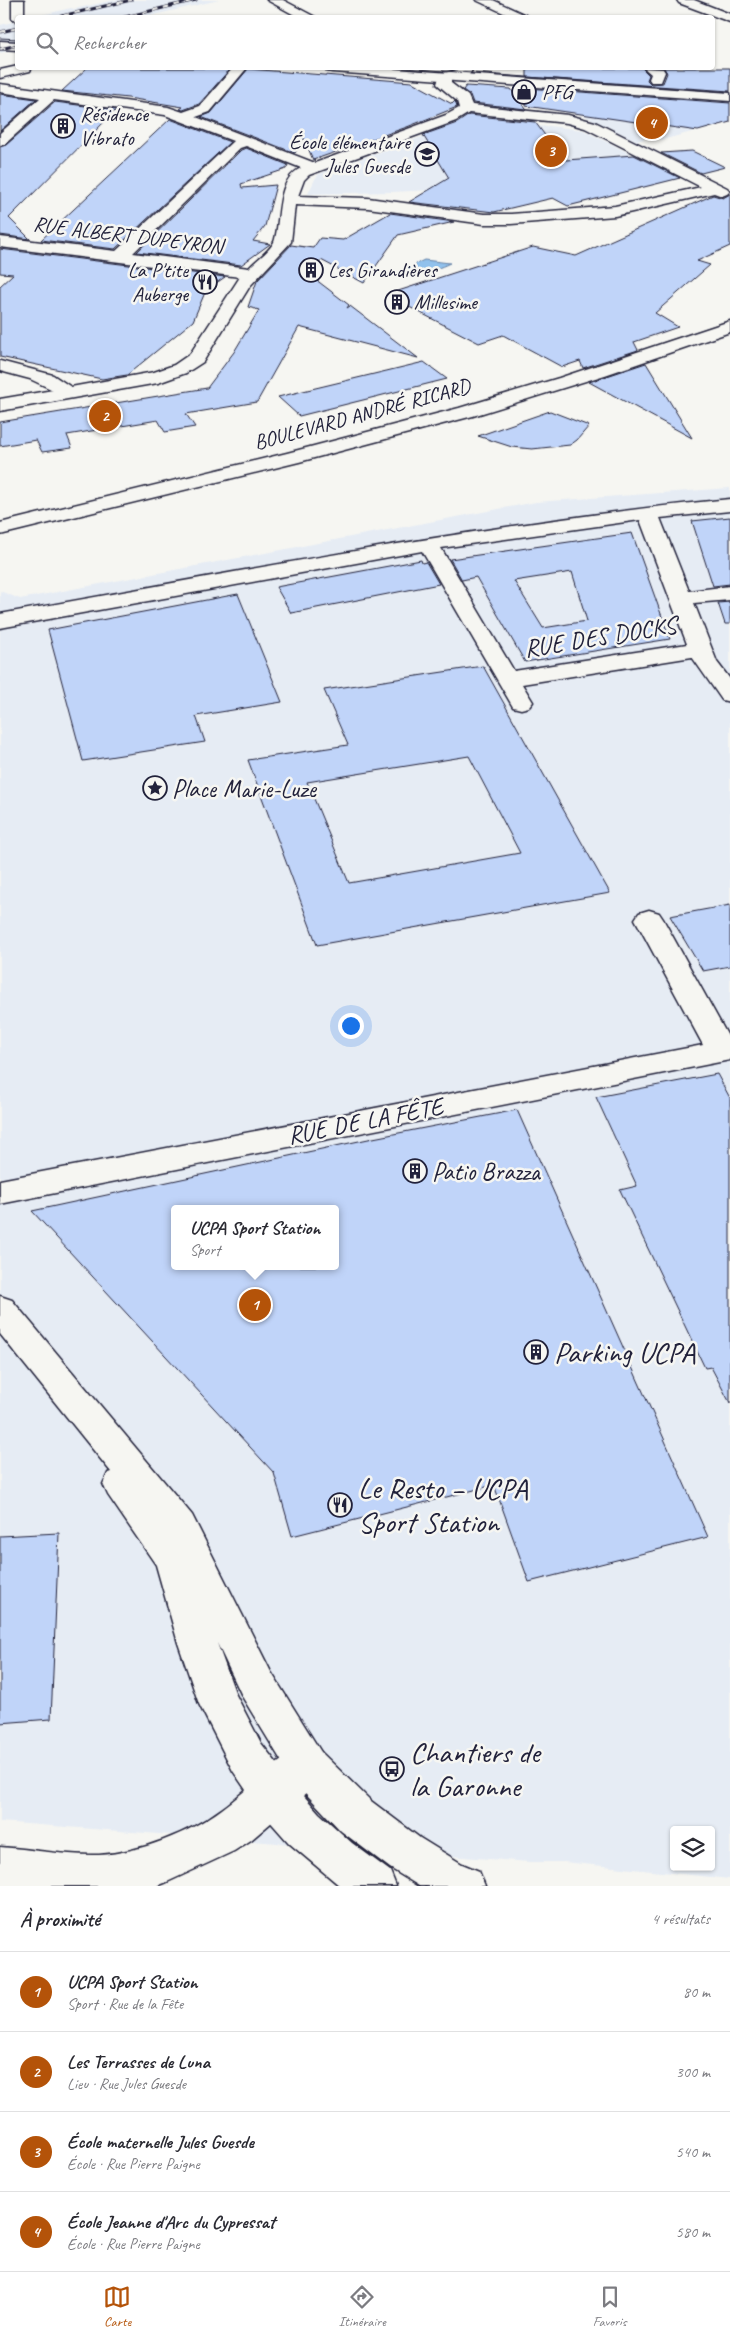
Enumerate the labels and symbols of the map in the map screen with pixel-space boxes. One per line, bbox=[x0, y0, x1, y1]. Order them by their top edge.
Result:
shop icon: PFG bbox=[511, 79, 537, 105]
place label: PFG bbox=[542, 79, 576, 105]
place label: Résidence Vibrato bbox=[80, 101, 149, 151]
pin: 4 bbox=[636, 104, 668, 142]
building icon: Résidence Vibrato bbox=[50, 113, 76, 139]
place label: École élémentaire Jules Guesde bbox=[289, 129, 412, 179]
pin: 3 bbox=[535, 132, 567, 170]
school or university icon: École élémentaire Jules Guesde bbox=[414, 141, 440, 167]
street label: RUE ALBERT DUPEYRON bbox=[32, 210, 227, 260]
place label: La P'tite Auberge bbox=[128, 257, 189, 307]
building icon: Les Girandières bbox=[298, 257, 324, 283]
place label: Les Girandières bbox=[328, 257, 438, 283]
restaurant icon: La P'tite Auberge bbox=[192, 269, 218, 295]
building icon: Millesime bbox=[384, 289, 410, 315]
place label: Millesime bbox=[414, 289, 479, 315]
street label: BOULEVARD ANDRÉ RICARD bbox=[251, 372, 475, 455]
pin: 2 bbox=[89, 397, 121, 435]
street label: RUE DES DOCKS bbox=[522, 608, 683, 665]
place label: Place Marie-Luze bbox=[172, 773, 318, 805]
place icon: Place Marie-Luze bbox=[142, 775, 168, 801]
your location bbox=[338, 1013, 364, 1039]
street label: RUE DE LA FÊTE bbox=[285, 1090, 448, 1152]
place label: Patio Brazza bbox=[432, 1156, 542, 1188]
building icon: Patio Brazza bbox=[402, 1158, 428, 1184]
pin: 1 bbox=[239, 1286, 271, 1324]
place label: Parking UCPA bbox=[554, 1333, 696, 1371]
building icon: Parking UCPA bbox=[523, 1339, 549, 1365]
place label: Le Resto – UCPA Sport Station bbox=[358, 1469, 528, 1541]
restaurant icon: Le Resto – UCPA Sport Station bbox=[327, 1492, 353, 1518]
place label: Chantiers de la Garonne bbox=[410, 1733, 542, 1805]
bus stop icon: Chantiers de la Garonne bbox=[379, 1756, 405, 1782]

